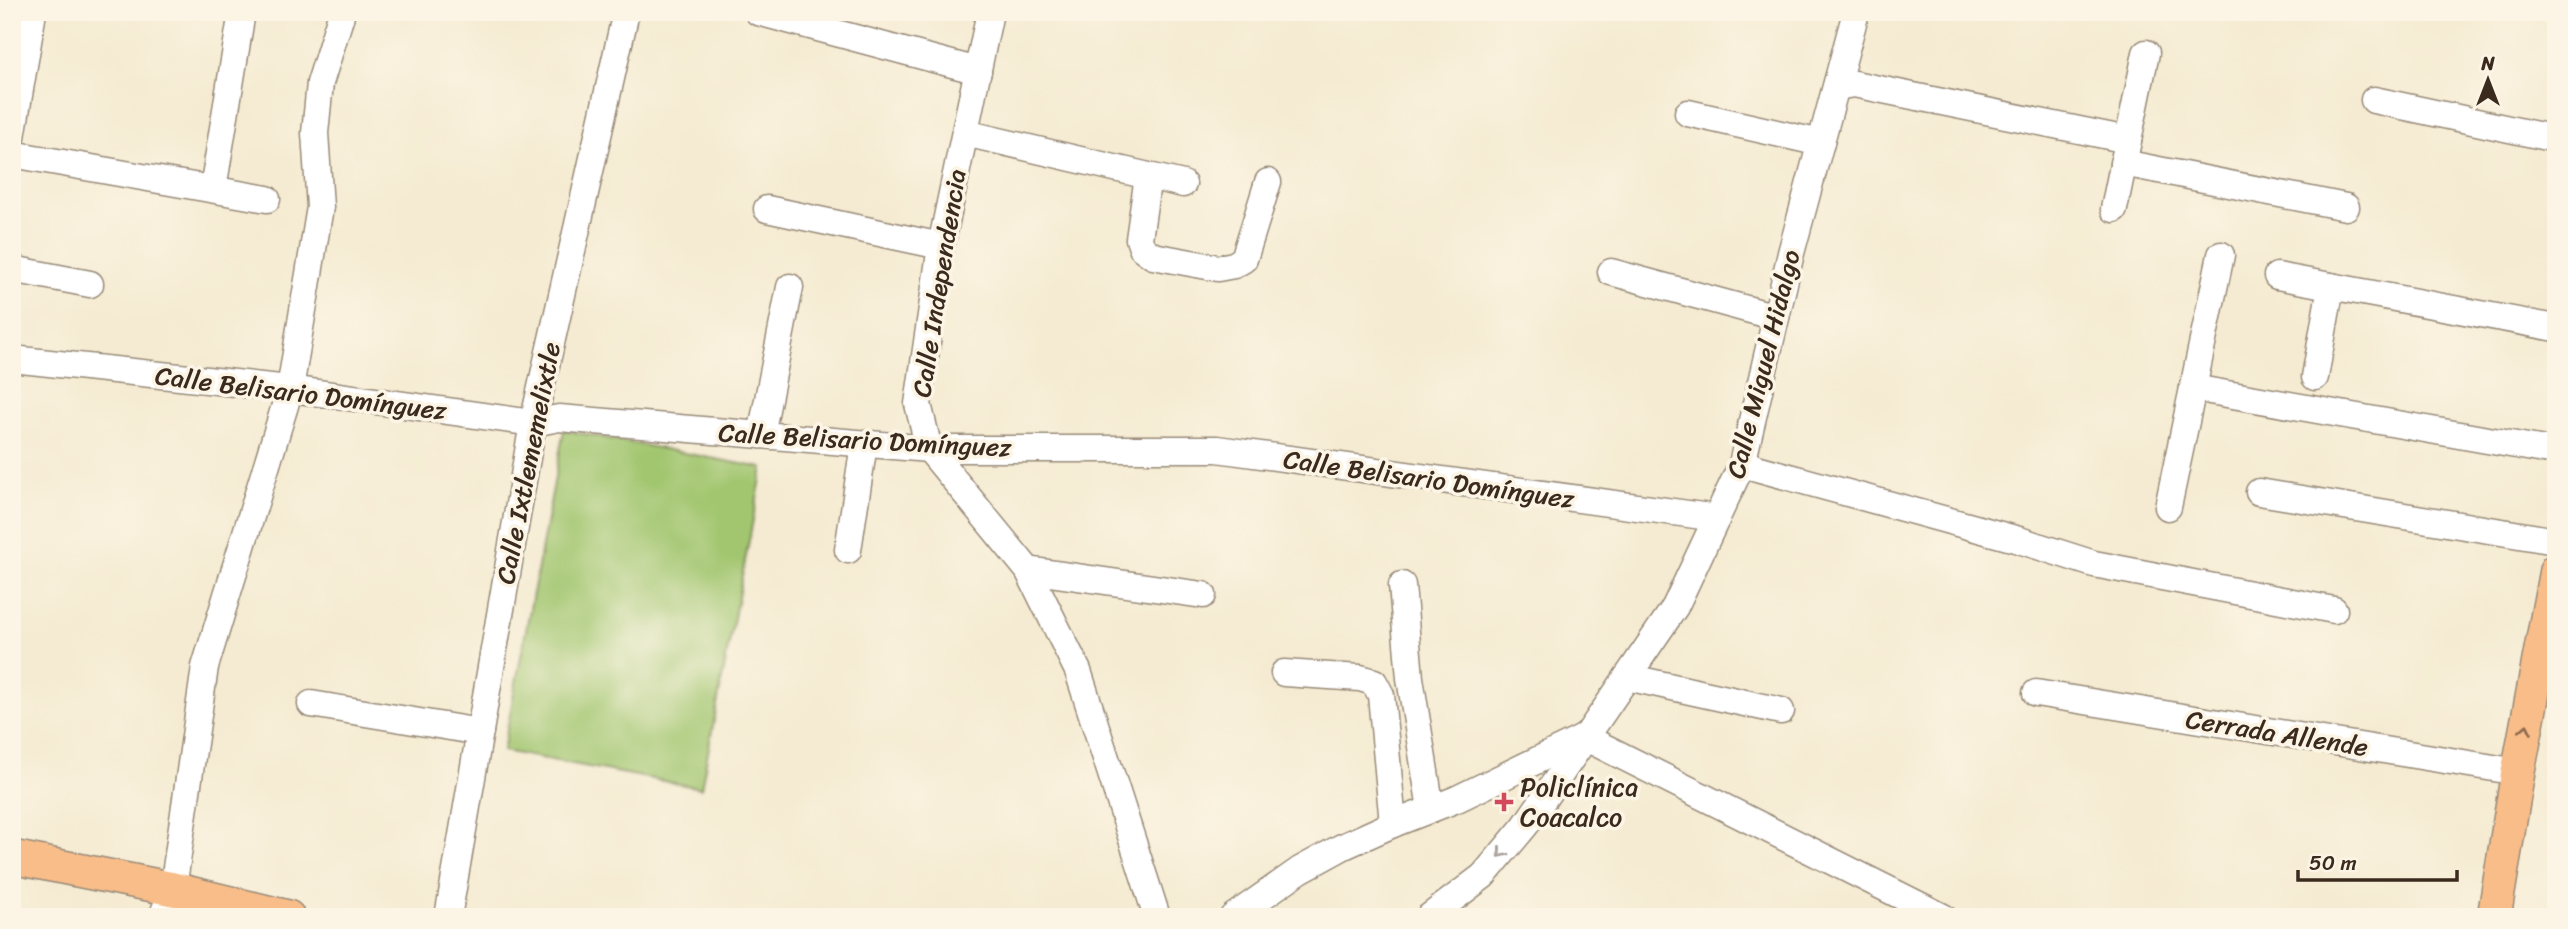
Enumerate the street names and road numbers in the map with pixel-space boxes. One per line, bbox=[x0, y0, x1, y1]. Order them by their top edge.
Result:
street label: Calle Independencia bbox=[898, 166, 980, 400]
street label: Calle Miguel Hidalgo bbox=[1712, 245, 1814, 483]
street label: Calle Ixtlememelixtle bbox=[482, 338, 574, 588]
street label: Calle Belisario Domínguez bbox=[153, 352, 450, 434]
street label: Calle Belisario Domínguez bbox=[717, 409, 1013, 471]
street label: Calle Belisario Domínguez bbox=[1280, 436, 1578, 522]
street label: Cerrada Allende bbox=[2183, 696, 2371, 770]

